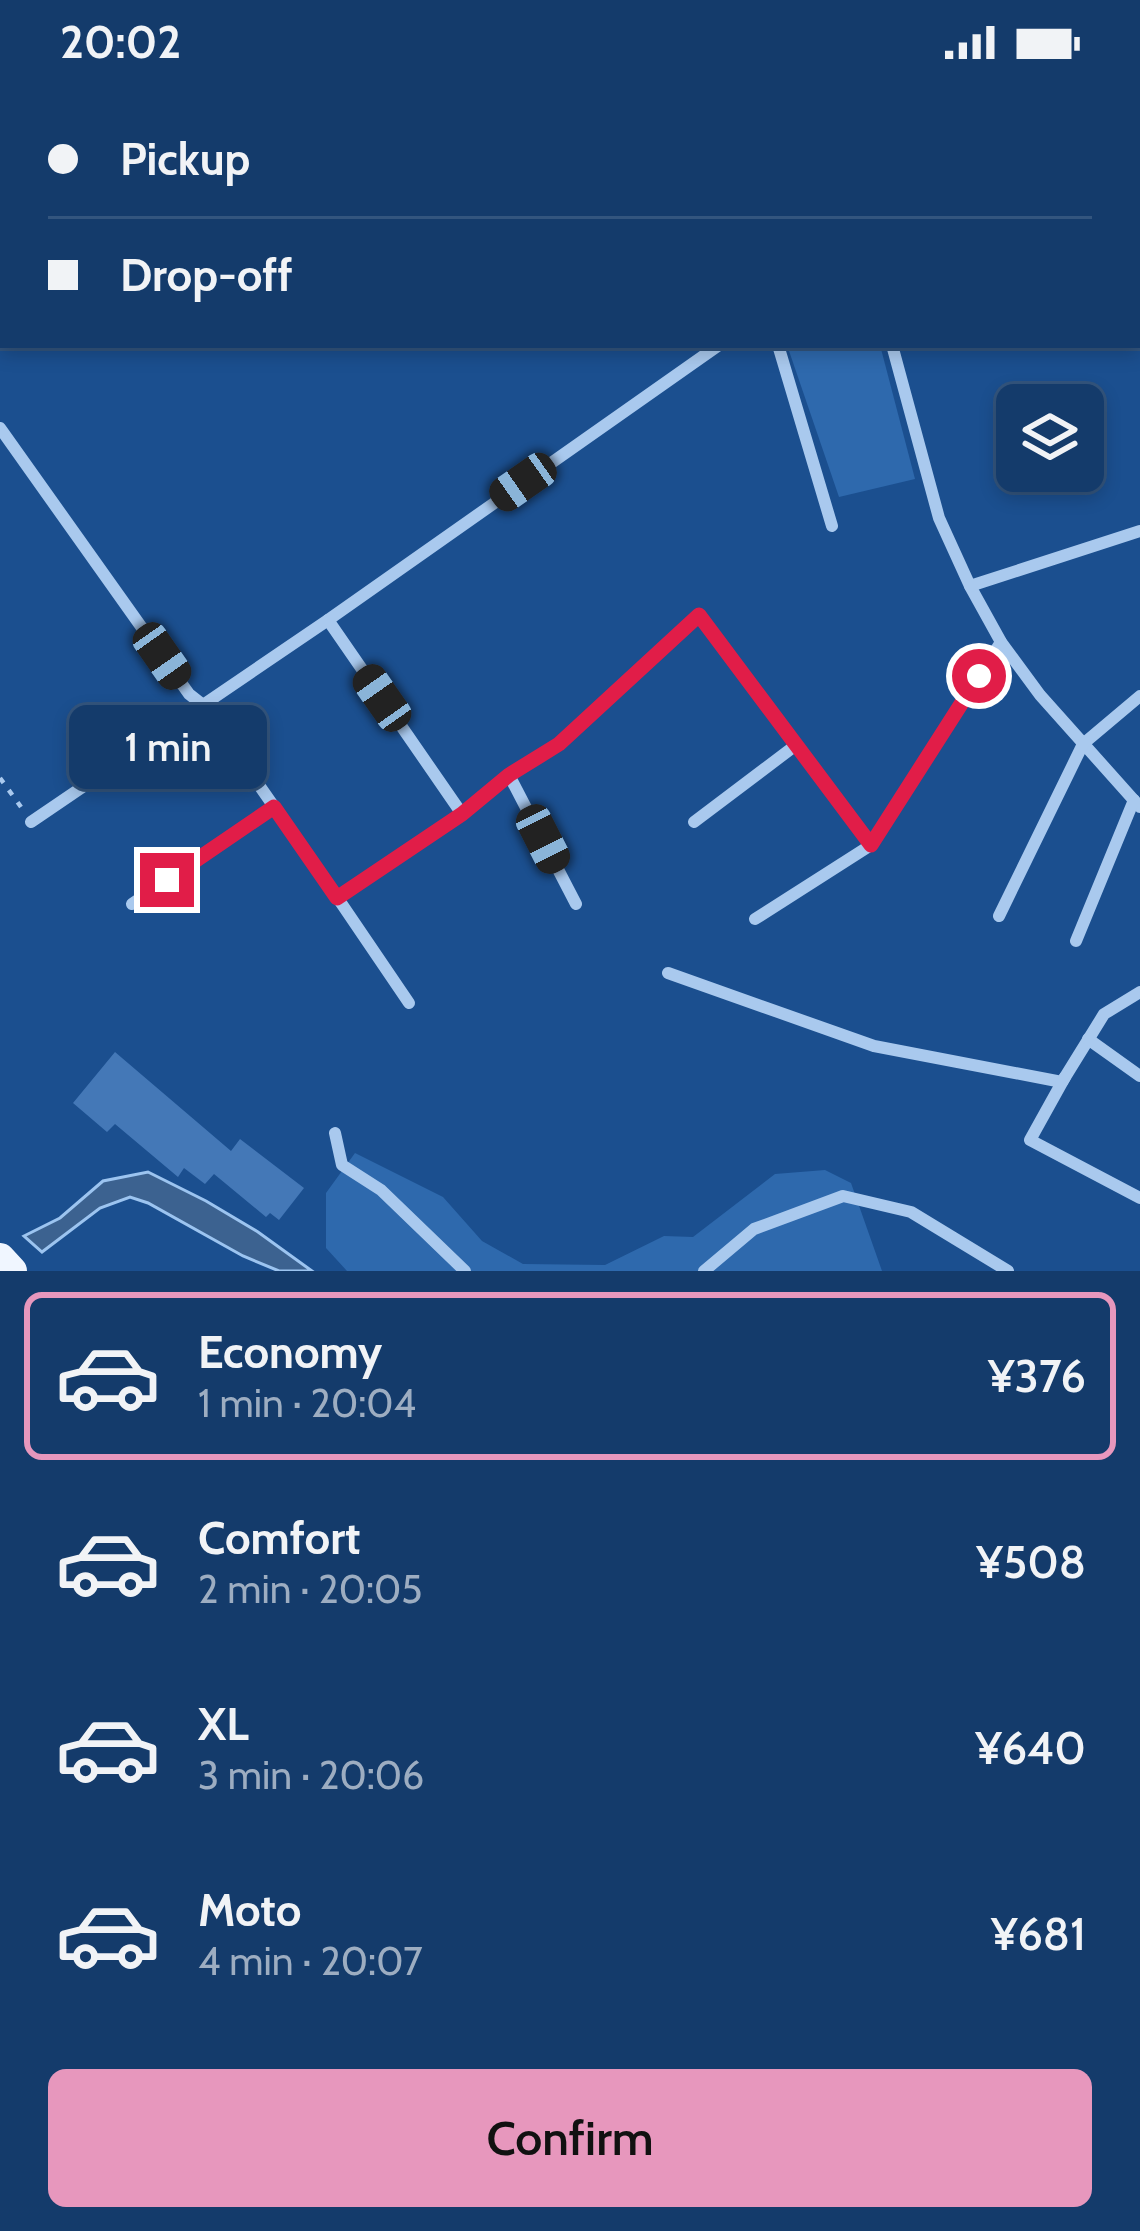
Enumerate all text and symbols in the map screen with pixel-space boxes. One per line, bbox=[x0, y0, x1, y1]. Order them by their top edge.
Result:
text: 20:02 bbox=[60, 15, 181, 69]
text: Pickup bbox=[120, 132, 250, 186]
text: Drop-off bbox=[120, 248, 293, 302]
map controls bbox=[996, 384, 1104, 492]
button: layers bbox=[996, 384, 1104, 492]
car bbox=[483, 447, 563, 517]
car bbox=[127, 616, 197, 696]
route start bbox=[952, 649, 1006, 703]
car bbox=[347, 658, 417, 738]
callout: 1 min bbox=[68, 706, 266, 790]
text: 1 min bbox=[124, 723, 212, 771]
car bbox=[511, 799, 575, 879]
route end bbox=[140, 853, 194, 907]
icon: car bbox=[54, 1322, 162, 1430]
text: Economy bbox=[198, 1325, 382, 1379]
text: ¥376 bbox=[988, 1349, 1086, 1403]
text: 1 min · 20:04 bbox=[198, 1379, 416, 1427]
icon: car bbox=[54, 1508, 162, 1616]
text: Comfort bbox=[198, 1511, 361, 1565]
text: ¥508 bbox=[976, 1535, 1086, 1589]
text: 2 min · 20:05 bbox=[198, 1565, 422, 1613]
icon: car bbox=[54, 1694, 162, 1802]
text: XL bbox=[198, 1697, 249, 1751]
text: ¥640 bbox=[975, 1721, 1086, 1775]
text: 3 min · 20:06 bbox=[198, 1751, 424, 1799]
icon: car bbox=[54, 1880, 162, 1988]
text: Moto bbox=[198, 1883, 301, 1937]
text: ¥681 bbox=[991, 1907, 1086, 1961]
text: 4 min · 20:07 bbox=[198, 1937, 423, 1985]
button: Confirm bbox=[48, 2069, 1092, 2207]

